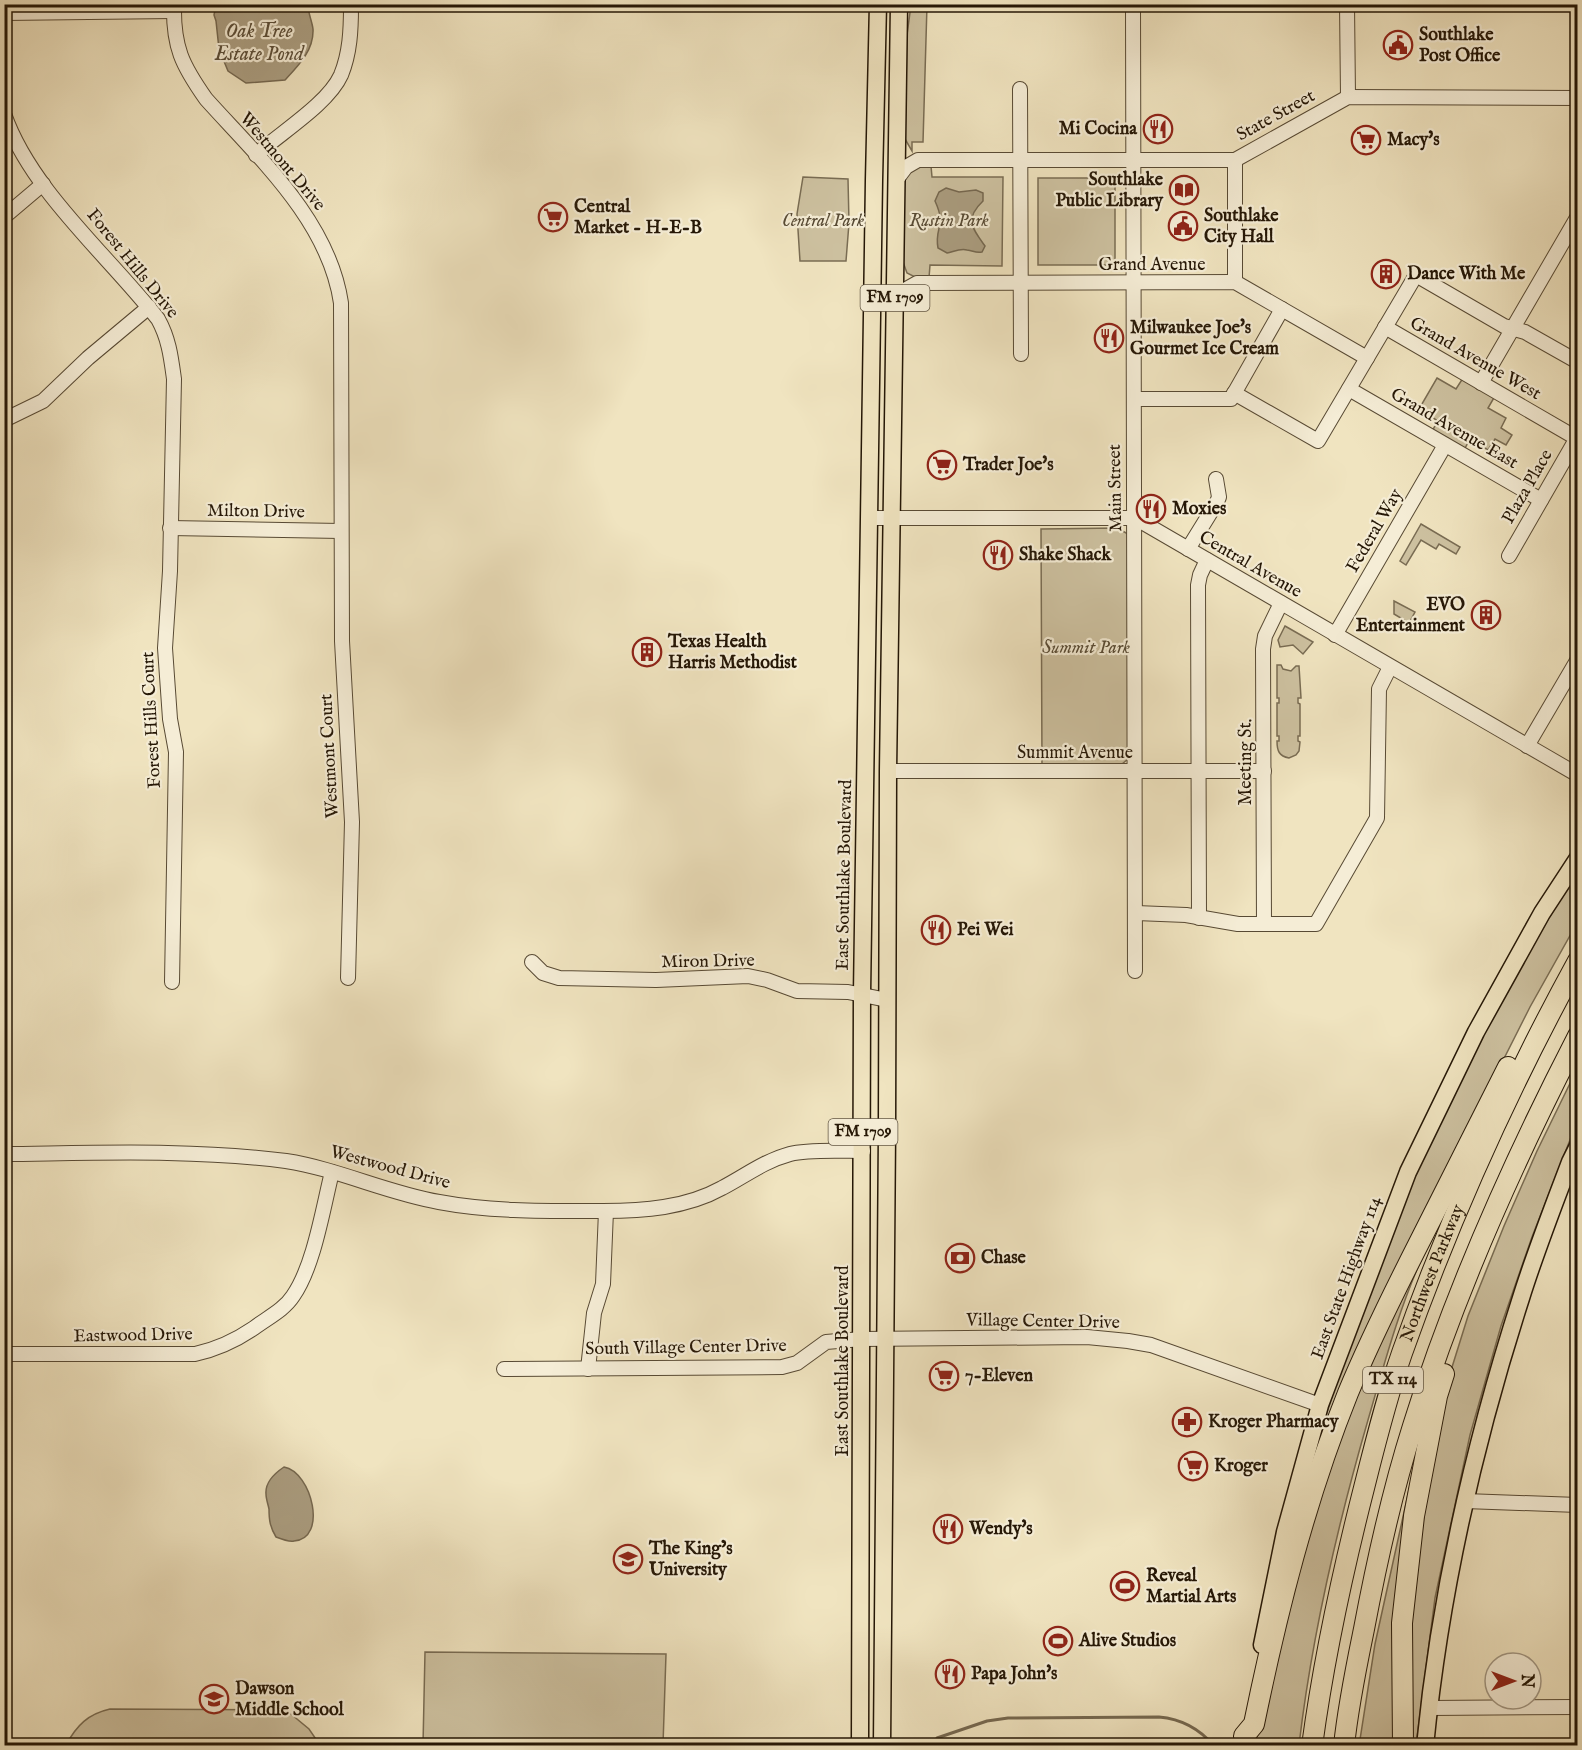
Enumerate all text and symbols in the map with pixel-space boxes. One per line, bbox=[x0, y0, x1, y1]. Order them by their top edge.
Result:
water label: Oak Tree Estate Pond bbox=[213, 19, 305, 67]
place label: Southlake Post Office bbox=[1419, 24, 1501, 68]
public building icon: Southlake Post Office bbox=[1382, 29, 1414, 61]
street label: State Street bbox=[1233, 85, 1319, 147]
street label: Westmont Drive bbox=[234, 108, 330, 216]
restaurant icon: Mi Cocina bbox=[1142, 113, 1174, 145]
place label: Mi Cocina bbox=[1059, 118, 1138, 141]
supermarket icon: Macy's bbox=[1350, 124, 1382, 156]
place label: Macy's bbox=[1387, 129, 1440, 152]
place label: Southlake Public Library bbox=[1055, 169, 1164, 213]
library icon: Southlake Public Library bbox=[1168, 174, 1200, 206]
place label: Central Market - H-E-B bbox=[574, 196, 702, 240]
supermarket icon: Central Market - H-E-B bbox=[537, 201, 569, 233]
street label: Forest Hills Drive bbox=[81, 204, 183, 324]
place label: Southlake City Hall bbox=[1204, 205, 1279, 249]
park label: Central Park bbox=[782, 210, 864, 233]
park label: Rustin Park bbox=[909, 210, 989, 233]
public building icon: Southlake City Hall bbox=[1167, 210, 1199, 242]
street label: Grand Avenue bbox=[1099, 254, 1205, 277]
building icon: Dance With Me bbox=[1370, 258, 1402, 290]
place label: Dance With Me bbox=[1407, 263, 1526, 286]
road number: FM 1709 bbox=[860, 285, 930, 311]
street label: Grand Avenue West bbox=[1405, 312, 1545, 406]
place label: Milwaukee Joe's Gourmet Ice Cream bbox=[1130, 317, 1279, 361]
restaurant icon: Milwaukee Joe's Gourmet Ice Cream bbox=[1093, 322, 1125, 354]
street label: Grand Avenue East bbox=[1386, 383, 1522, 475]
street label: Main Street bbox=[1104, 444, 1128, 532]
street label: Plaza Place bbox=[1497, 446, 1559, 528]
supermarket icon: Trader Joe's bbox=[926, 449, 958, 481]
place label: Trader Joe's bbox=[962, 454, 1054, 477]
street label: Federal Way bbox=[1342, 485, 1408, 577]
restaurant icon: Moxies bbox=[1135, 493, 1167, 525]
place label: Moxies bbox=[1172, 498, 1227, 521]
street label: Milton Drive bbox=[207, 500, 305, 524]
street label: Central Avenue bbox=[1194, 526, 1306, 604]
restaurant icon: Shake Shack bbox=[982, 539, 1014, 571]
place label: Shake Shack bbox=[1019, 544, 1113, 567]
place label: EVO Entertainment bbox=[1356, 594, 1466, 638]
building icon: EVO Entertainment bbox=[1470, 599, 1502, 631]
place label: Texas Health Harris Methodist bbox=[667, 631, 798, 675]
building icon: Texas Health Harris Methodist bbox=[631, 636, 663, 668]
park label: Summit Park bbox=[1042, 637, 1130, 660]
street label: Forest Hills Court bbox=[137, 651, 167, 789]
street label: Westmont Court bbox=[315, 693, 345, 819]
street label: Meeting St. bbox=[1235, 719, 1258, 805]
street label: Summit Avenue bbox=[1017, 742, 1133, 765]
street label: East Southlake Boulevard bbox=[832, 779, 858, 971]
restaurant icon: Pei Wei bbox=[920, 914, 952, 946]
place label: Pei Wei bbox=[957, 919, 1014, 942]
street label: Miron Drive bbox=[661, 950, 755, 974]
road number: FM 1709 bbox=[828, 1119, 898, 1145]
street label: Westwood Drive bbox=[327, 1141, 453, 1195]
street label: East State Highway 114 bbox=[1307, 1193, 1387, 1363]
street label: Northwest Parkway bbox=[1395, 1201, 1470, 1345]
bank icon: Chase bbox=[944, 1242, 976, 1274]
place label: Chase bbox=[981, 1247, 1027, 1270]
street label: East Southlake Boulevard bbox=[832, 1265, 855, 1456]
street label: Village Center Drive bbox=[965, 1309, 1120, 1335]
street label: Eastwood Drive bbox=[73, 1323, 193, 1349]
street label: South Village Center Drive bbox=[585, 1335, 787, 1361]
supermarket icon: 7-Eleven bbox=[928, 1360, 960, 1392]
place label: 7-Eleven bbox=[965, 1365, 1034, 1388]
road number: TX 114 bbox=[1363, 1367, 1423, 1393]
pharmacy icon: Kroger Pharmacy bbox=[1171, 1406, 1203, 1438]
place label: Kroger Pharmacy bbox=[1208, 1411, 1340, 1434]
supermarket icon: Kroger bbox=[1177, 1450, 1209, 1482]
place label: Kroger bbox=[1214, 1455, 1268, 1478]
restaurant icon: Wendy's bbox=[932, 1513, 964, 1545]
place label: Wendy's bbox=[968, 1518, 1033, 1541]
place label: The King’s University bbox=[648, 1538, 733, 1582]
school or university icon: The King’s University bbox=[612, 1543, 644, 1575]
place label: Reveal Martial Arts bbox=[1146, 1565, 1237, 1609]
sports icon: Reveal Martial Arts bbox=[1109, 1570, 1141, 1602]
sports icon: Alive Studios bbox=[1042, 1625, 1074, 1657]
place label: Alive Studios bbox=[1078, 1630, 1177, 1653]
north arrow bbox=[1483, 1651, 1543, 1711]
restaurant icon: Papa John's bbox=[934, 1658, 966, 1690]
place label: Papa John's bbox=[971, 1663, 1058, 1686]
text: N bbox=[1516, 1673, 1536, 1688]
place label: Dawson Middle School bbox=[235, 1678, 345, 1722]
school or university icon: Dawson Middle School bbox=[198, 1683, 230, 1715]

